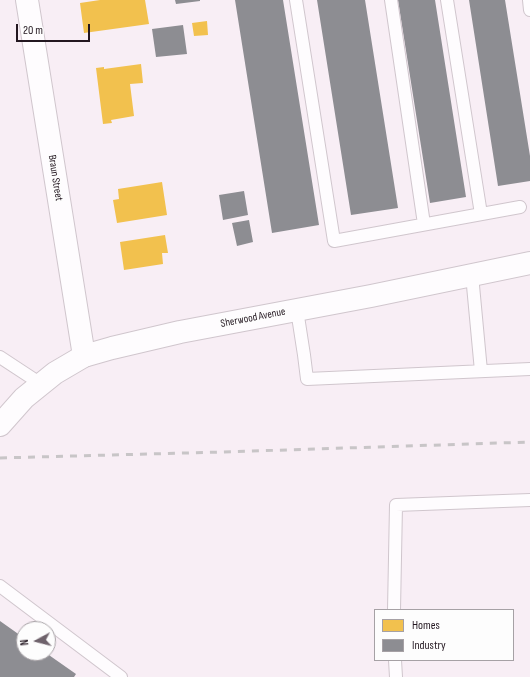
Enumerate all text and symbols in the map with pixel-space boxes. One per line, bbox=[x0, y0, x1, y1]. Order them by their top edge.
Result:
scale bar bbox=[18, 16, 92, 42]
text: 20 m bbox=[23, 23, 43, 38]
street label: Braun Street bbox=[45, 154, 65, 202]
street label: Sherwood Avenue bbox=[220, 305, 286, 331]
legend bbox=[374, 609, 514, 661]
text: Homes bbox=[412, 618, 440, 633]
north arrow bbox=[16, 621, 56, 661]
text: Industry bbox=[412, 638, 446, 653]
text: N bbox=[18, 639, 31, 646]

